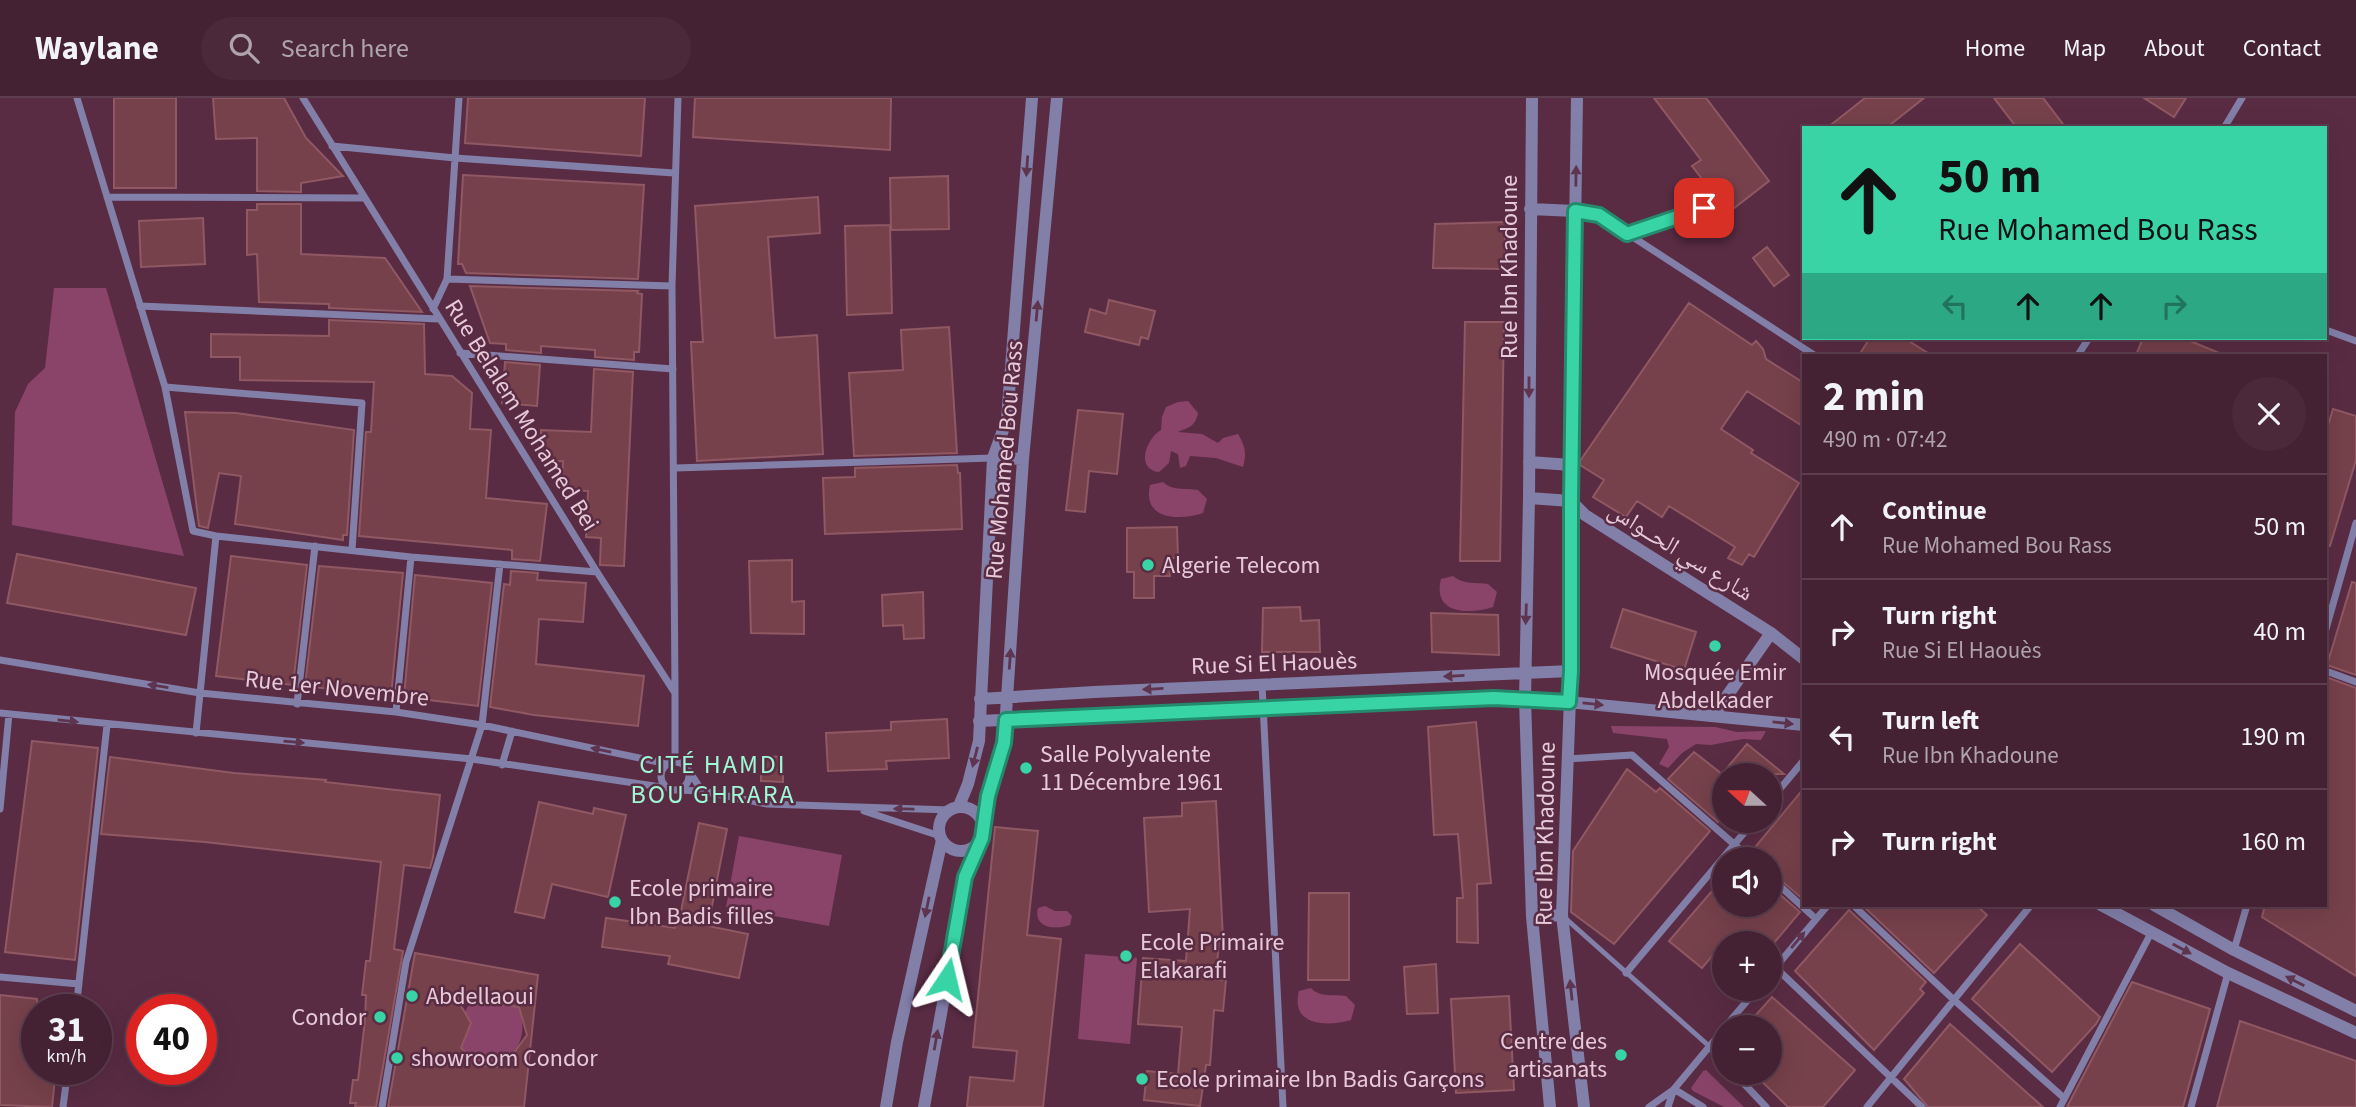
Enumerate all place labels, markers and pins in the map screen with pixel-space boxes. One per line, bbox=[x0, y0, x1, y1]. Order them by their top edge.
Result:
pin bbox=[1674, 178, 1734, 238]
place label: Algerie Telecom bbox=[1162, 548, 1320, 583]
marker: Algerie Telecom bbox=[1140, 557, 1156, 573]
marker: Mosquée Emir Abdelkader bbox=[1707, 638, 1723, 654]
place label: Mosquée Emir Abdelkader bbox=[1644, 655, 1787, 718]
place label: Salle Polyvalente 11 Décembre 1961 bbox=[1040, 737, 1223, 800]
marker: Salle Polyvalente 11 Décembre 1961 bbox=[1018, 760, 1034, 776]
place label: Ecole primaire Ibn Badis filles bbox=[629, 871, 774, 934]
marker: Ecole primaire Ibn Badis filles bbox=[607, 894, 623, 910]
place label: Ecole Primaire Elakarafi bbox=[1140, 925, 1284, 988]
marker: Ecole Primaire Elakarafi bbox=[1118, 948, 1134, 964]
place label: Abdellaoui bbox=[426, 979, 534, 1014]
marker: Abdellaoui bbox=[404, 988, 420, 1004]
place label: Condor bbox=[292, 1000, 367, 1035]
marker: Condor bbox=[372, 1009, 388, 1025]
place label: Centre des artisanats bbox=[1500, 1024, 1607, 1087]
place label: showroom Condor bbox=[411, 1041, 598, 1076]
marker: Centre des artisanats bbox=[1613, 1047, 1629, 1063]
marker: showroom Condor bbox=[389, 1050, 405, 1066]
place label: Ecole primaire Ibn Badis Garçons bbox=[1156, 1062, 1484, 1097]
marker: Ecole primaire Ibn Badis Garçons bbox=[1134, 1071, 1150, 1087]

